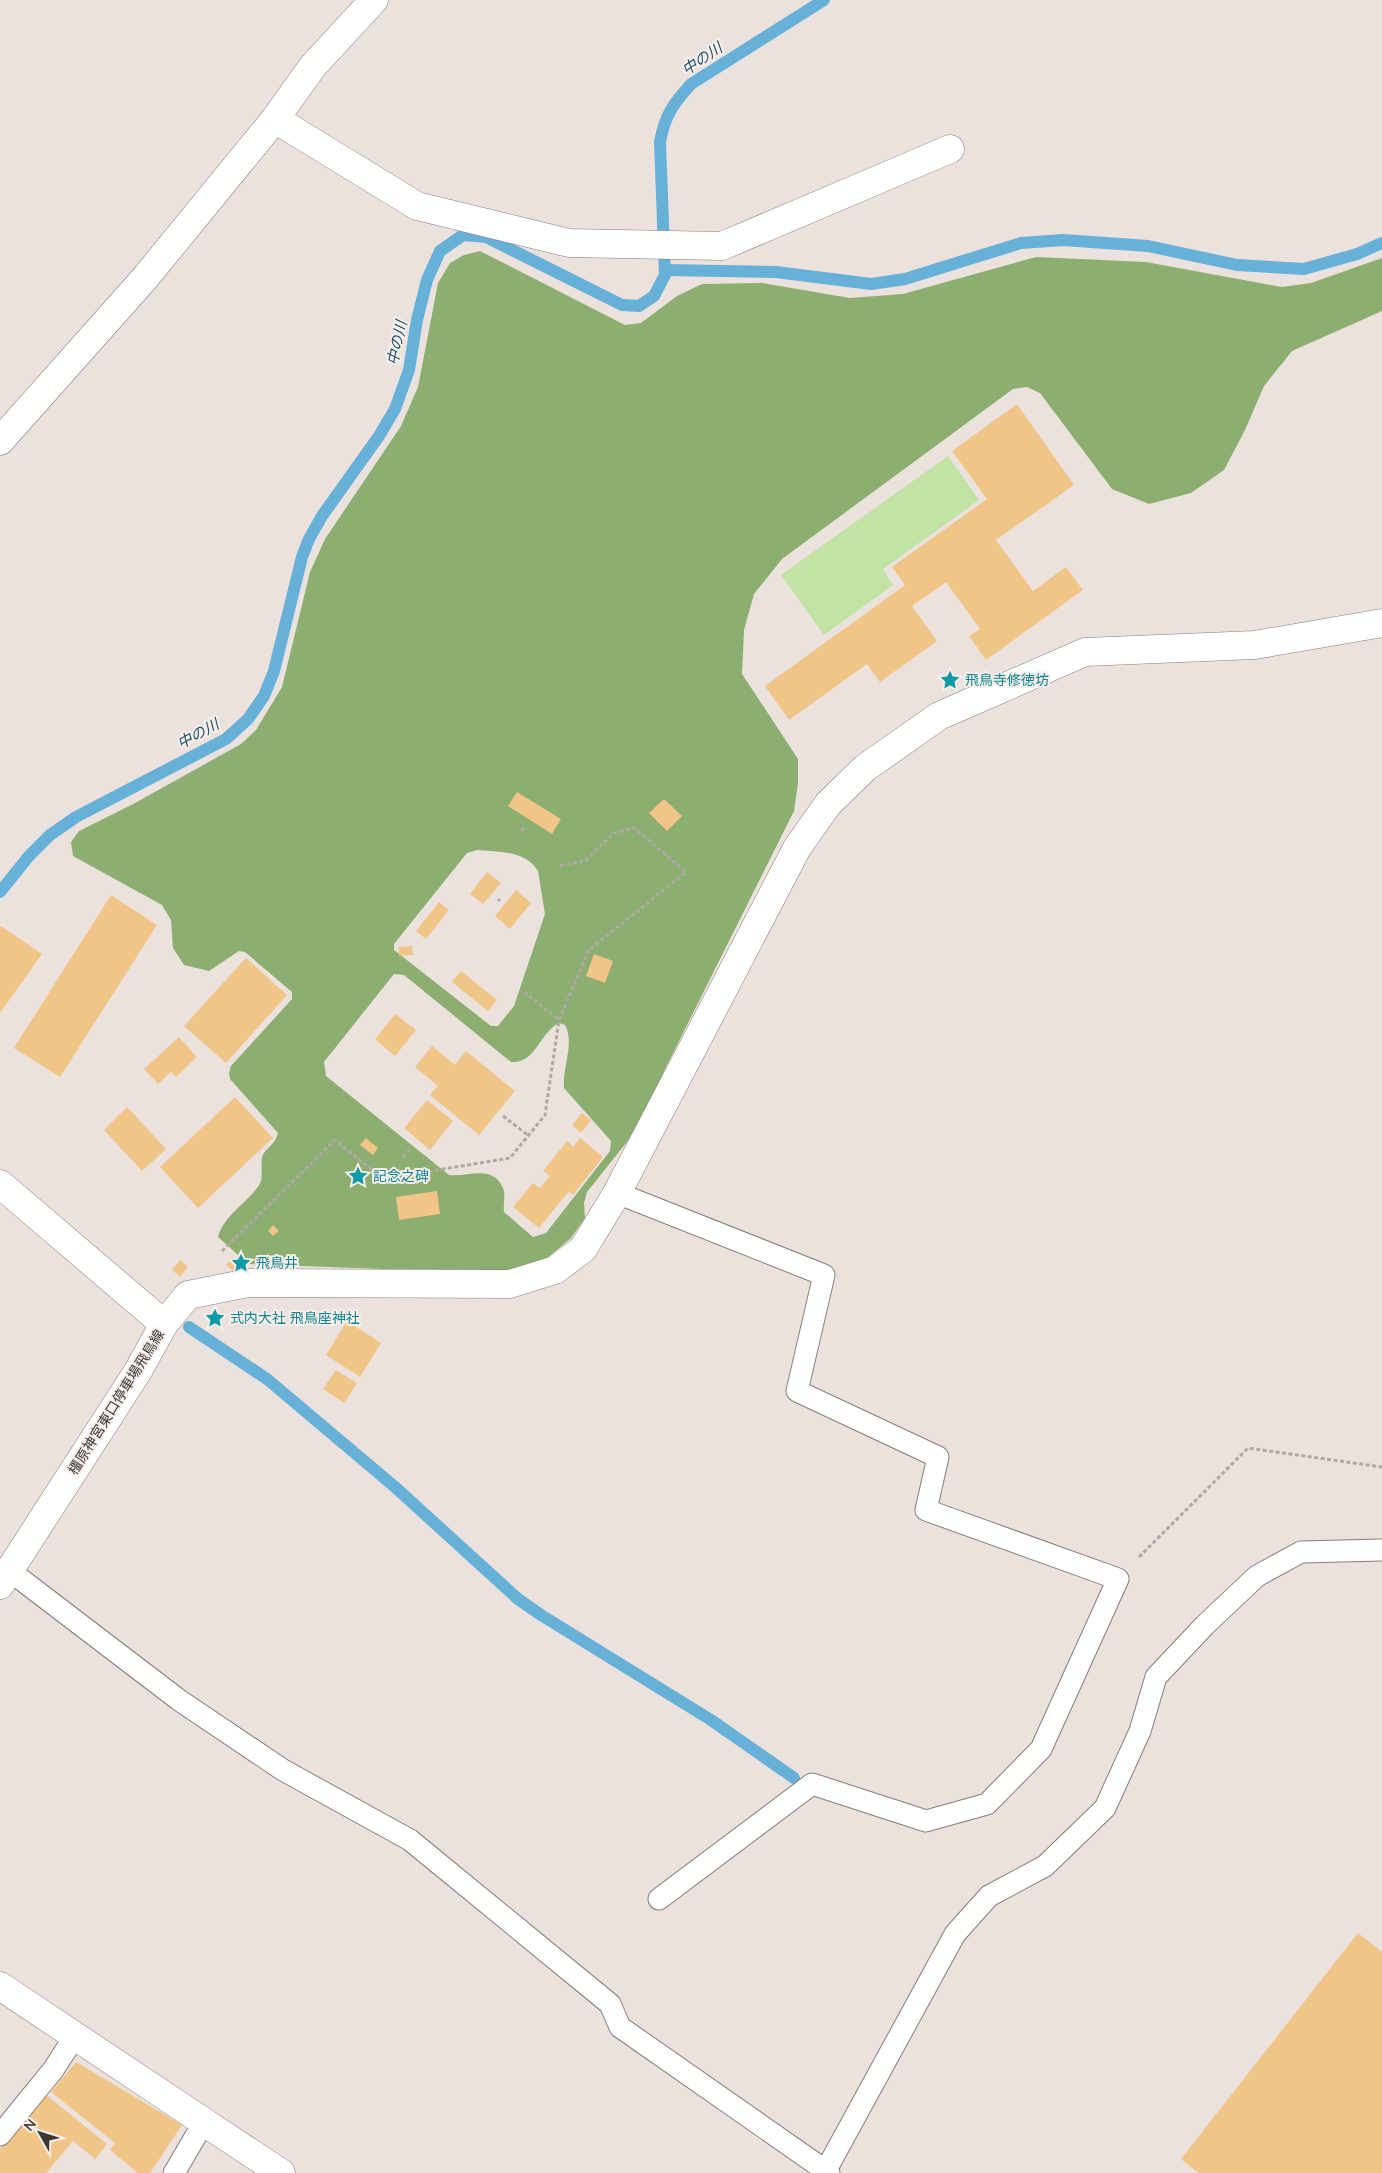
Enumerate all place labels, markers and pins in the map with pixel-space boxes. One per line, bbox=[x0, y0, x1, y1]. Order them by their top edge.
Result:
place icon: 飛鳥寺修徳坊 bbox=[939, 669, 961, 691]
place label: 飛鳥寺修徳坊 bbox=[965, 671, 1049, 689]
place icon: 記念之碑 bbox=[347, 1165, 369, 1187]
place label: 記念之碑 bbox=[373, 1167, 429, 1185]
place icon: 飛鳥井 bbox=[230, 1252, 252, 1274]
place label: 飛鳥井 bbox=[256, 1254, 298, 1272]
place icon: 式内大社 飛鳥座神社 bbox=[204, 1307, 226, 1329]
place label: 式内大社 飛鳥座神社 bbox=[230, 1309, 360, 1327]

